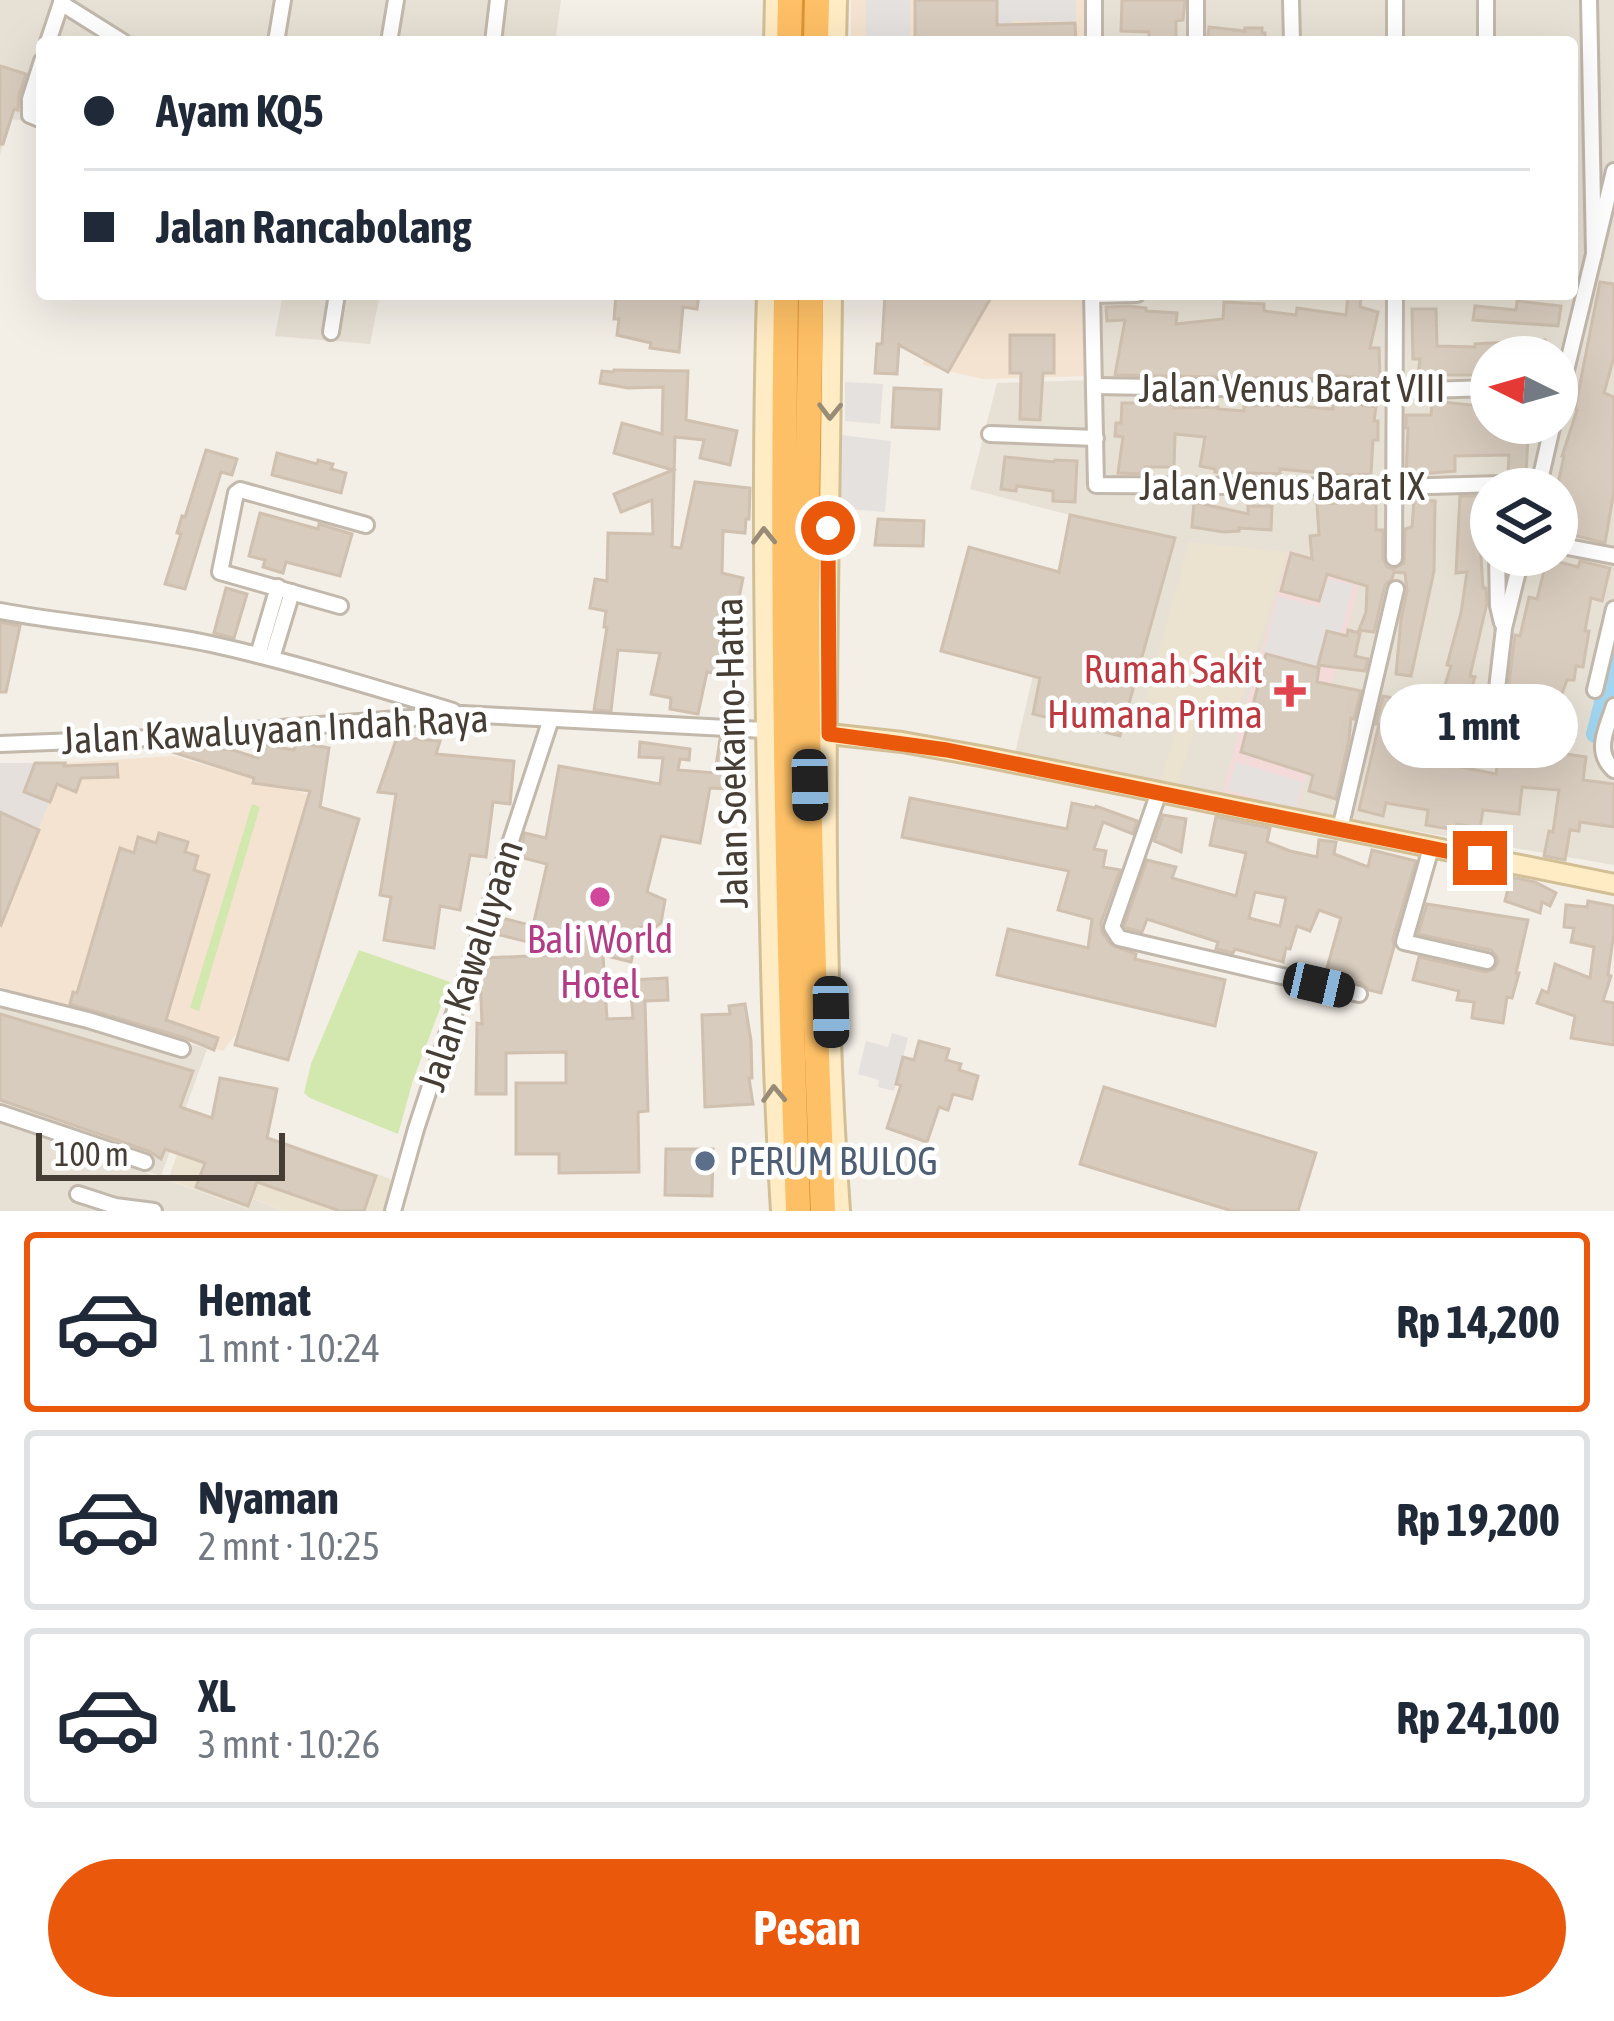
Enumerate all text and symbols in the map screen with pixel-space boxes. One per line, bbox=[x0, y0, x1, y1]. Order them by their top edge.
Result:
text: Ayam KQ5 bbox=[156, 85, 324, 137]
text: Jalan Rancabolang bbox=[156, 201, 472, 253]
north arrow bbox=[1470, 336, 1578, 444]
map controls bbox=[1470, 336, 1578, 576]
street label: Jalan Venus Barat VIII bbox=[1139, 366, 1445, 410]
one-way arrow bbox=[818, 402, 844, 421]
street label: Jalan Venus Barat IX bbox=[1139, 464, 1425, 508]
button: layers bbox=[1470, 468, 1578, 576]
route start bbox=[801, 501, 855, 555]
one-way arrow bbox=[751, 526, 777, 544]
street label: Jalan Soekarno-Hatta bbox=[706, 597, 756, 909]
place label: Rumah Sakit Humana Prima bbox=[1047, 647, 1263, 736]
marker: Rumah Sakit Humana Prima bbox=[1274, 675, 1306, 707]
callout: 1 mnt bbox=[1381, 684, 1579, 768]
street label: Jalan Kawaluyaan Indah Raya bbox=[60, 696, 490, 762]
text: 1 mnt bbox=[1438, 704, 1520, 748]
car bbox=[791, 749, 829, 821]
route end bbox=[1453, 831, 1507, 885]
street label: Jalan Kawaluyaan bbox=[409, 834, 531, 1096]
marker: Bali World Hotel bbox=[587, 884, 613, 910]
place label: Bali World Hotel bbox=[527, 917, 673, 1006]
car bbox=[1280, 959, 1358, 1011]
car bbox=[812, 976, 850, 1048]
one-way arrow bbox=[761, 1084, 787, 1103]
scale bar bbox=[36, 1127, 285, 1180]
text: 100 m bbox=[54, 1135, 129, 1173]
place label: PERUM BULOG bbox=[729, 1139, 938, 1183]
marker: PERUM BULOG bbox=[692, 1148, 718, 1174]
icon: car bbox=[54, 1268, 162, 1376]
text: Hemat bbox=[198, 1274, 311, 1326]
text: Rp 14,200 bbox=[1396, 1296, 1560, 1348]
text: 1 mnt · 10:24 bbox=[198, 1326, 380, 1370]
icon: car bbox=[54, 1466, 162, 1574]
text: Nyaman bbox=[198, 1472, 339, 1524]
text: Rp 19,200 bbox=[1396, 1494, 1560, 1546]
text: 2 mnt · 10:25 bbox=[198, 1524, 380, 1568]
icon: car bbox=[54, 1664, 162, 1772]
text: XL bbox=[198, 1670, 236, 1722]
text: Rp 24,100 bbox=[1396, 1692, 1560, 1744]
text: 3 mnt · 10:26 bbox=[198, 1722, 380, 1766]
button: Pesan bbox=[48, 1859, 1566, 1997]

